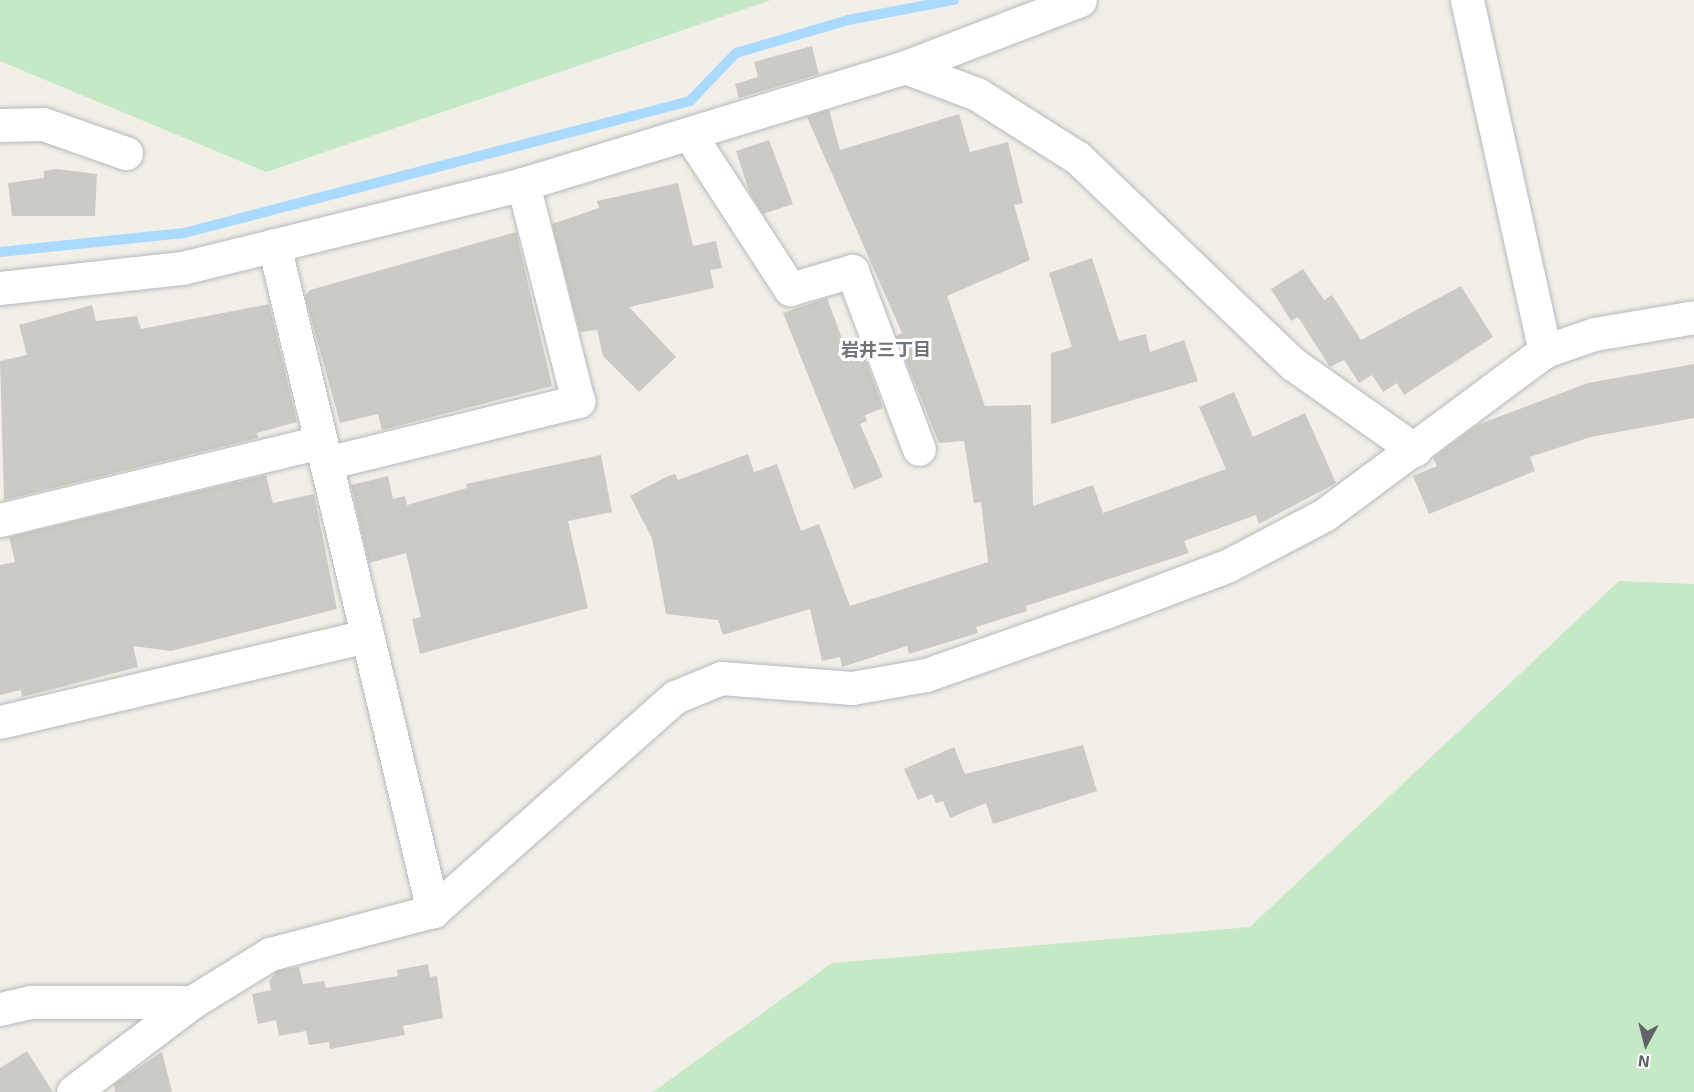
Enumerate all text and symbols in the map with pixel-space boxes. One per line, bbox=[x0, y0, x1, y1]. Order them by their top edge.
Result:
district label: 岩井三丁目 bbox=[841, 338, 931, 360]
north arrow bbox=[1616, 1014, 1676, 1074]
text: N bbox=[1637, 1052, 1651, 1072]

